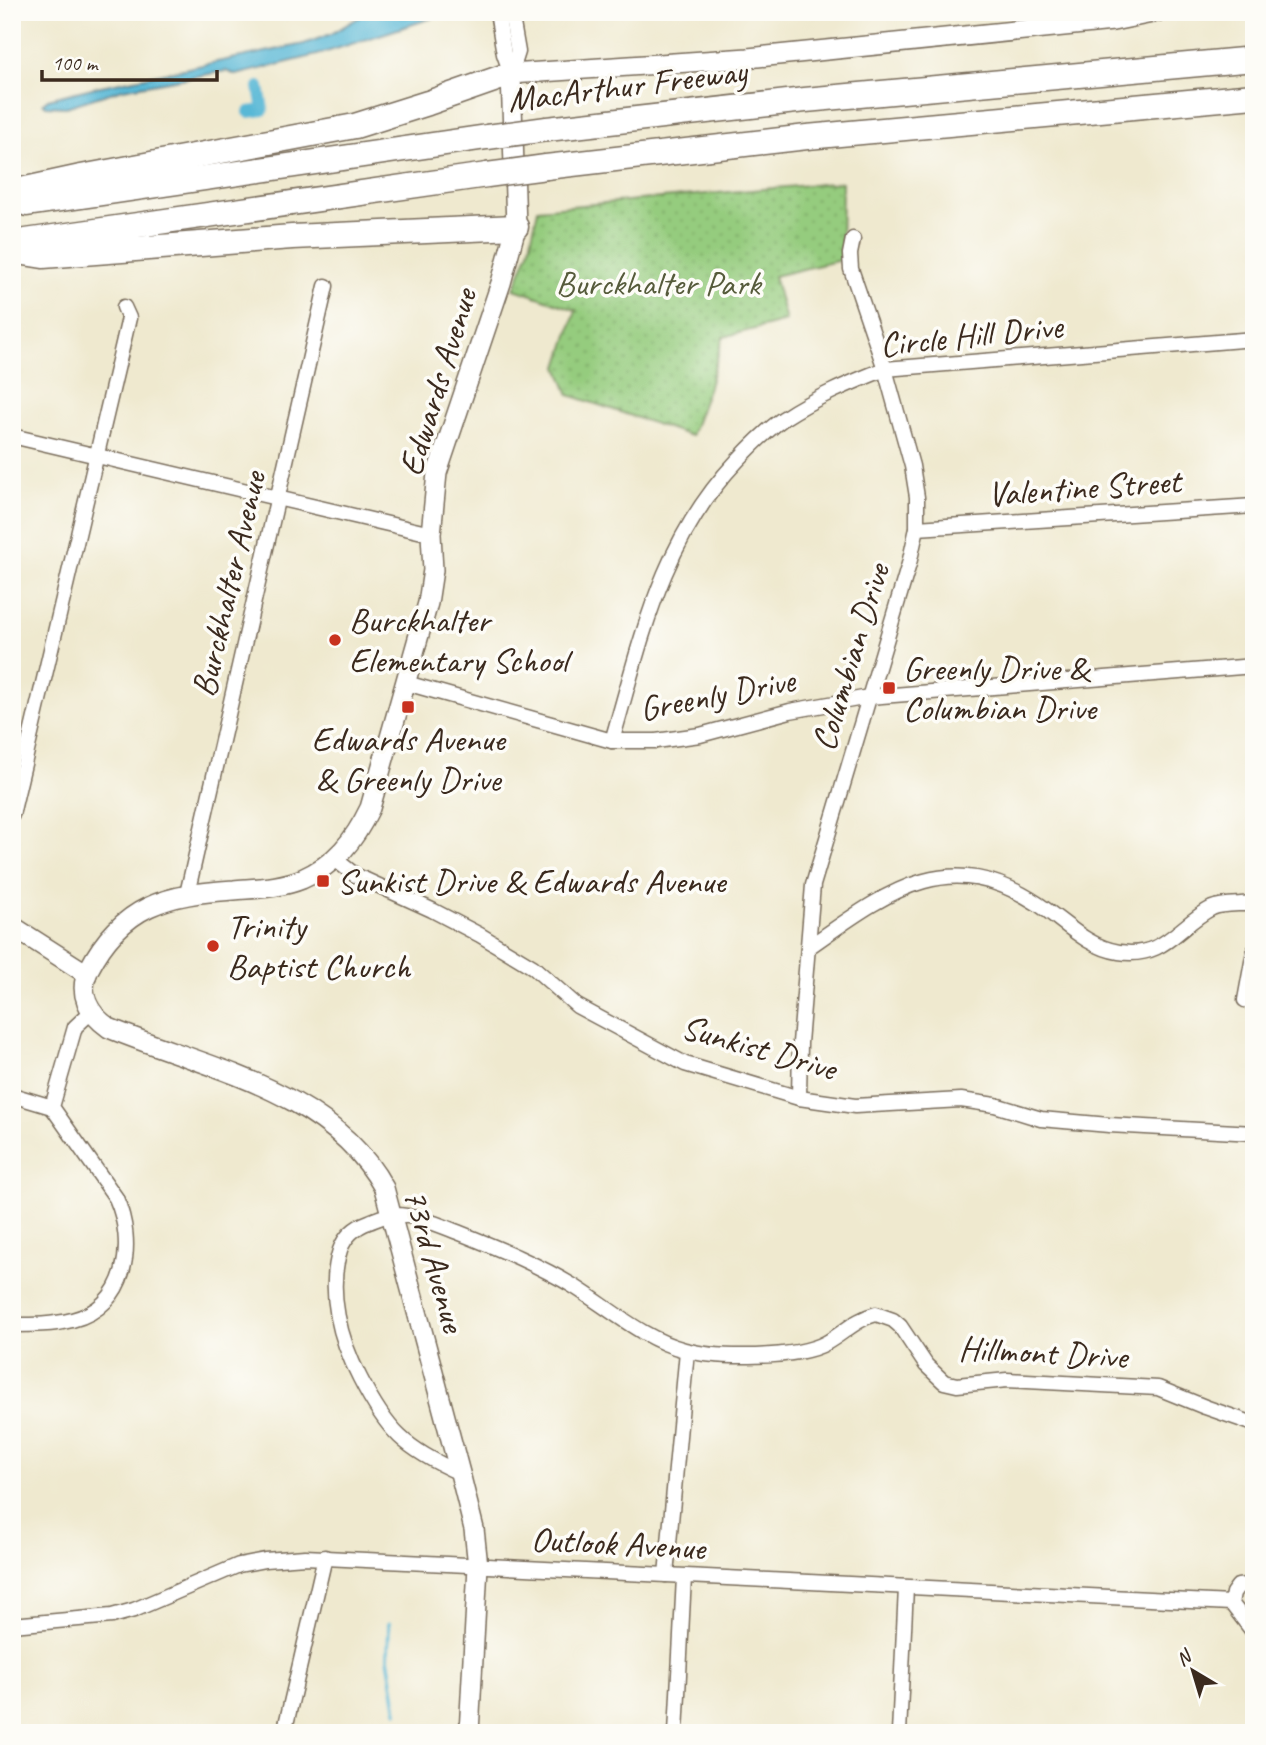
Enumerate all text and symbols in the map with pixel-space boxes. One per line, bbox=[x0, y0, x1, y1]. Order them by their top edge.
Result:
scale bar bbox=[42, 38, 217, 82]
street label: MacArthur Freeway bbox=[505, 48, 751, 122]
text: 100 m bbox=[52, 50, 99, 76]
park label: Burckhalter Park bbox=[556, 261, 762, 306]
street label: Edwards Avenue bbox=[388, 281, 488, 481]
street label: Circle Hill Drive bbox=[878, 303, 1067, 367]
street label: Valentine Street bbox=[986, 458, 1185, 517]
street label: Burckhalter Avenue bbox=[181, 465, 277, 701]
street label: Columbian Drive bbox=[801, 556, 901, 756]
place label: Burckhalter Elementary School bbox=[349, 598, 574, 683]
marker: Burckhalter Elementary School bbox=[327, 632, 343, 648]
place label: Greenly Drive & Columbian Drive bbox=[903, 646, 1098, 731]
street label: Greenly Drive bbox=[636, 657, 801, 732]
marker: Greenly Drive & Columbian Drive bbox=[881, 680, 897, 696]
marker: Edwards Avenue & Greenly Drive bbox=[400, 699, 416, 715]
place label: Edwards Avenue & Greenly Drive bbox=[311, 717, 507, 802]
place label: Sunkist Drive & Edwards Avenue bbox=[337, 859, 728, 904]
marker: Sunkist Drive & Edwards Avenue bbox=[315, 873, 331, 889]
place label: Trinity Baptist Church bbox=[227, 904, 412, 989]
marker: Trinity Baptist Church bbox=[205, 938, 221, 954]
street label: Sunkist Drive bbox=[676, 1004, 844, 1092]
street label: 73rd Avenue bbox=[393, 1183, 477, 1339]
street label: Hillmont Drive bbox=[958, 1326, 1131, 1380]
street label: Outlook Avenue bbox=[530, 1516, 709, 1571]
north arrow bbox=[1158, 1636, 1228, 1706]
text: N bbox=[1171, 1643, 1198, 1671]

